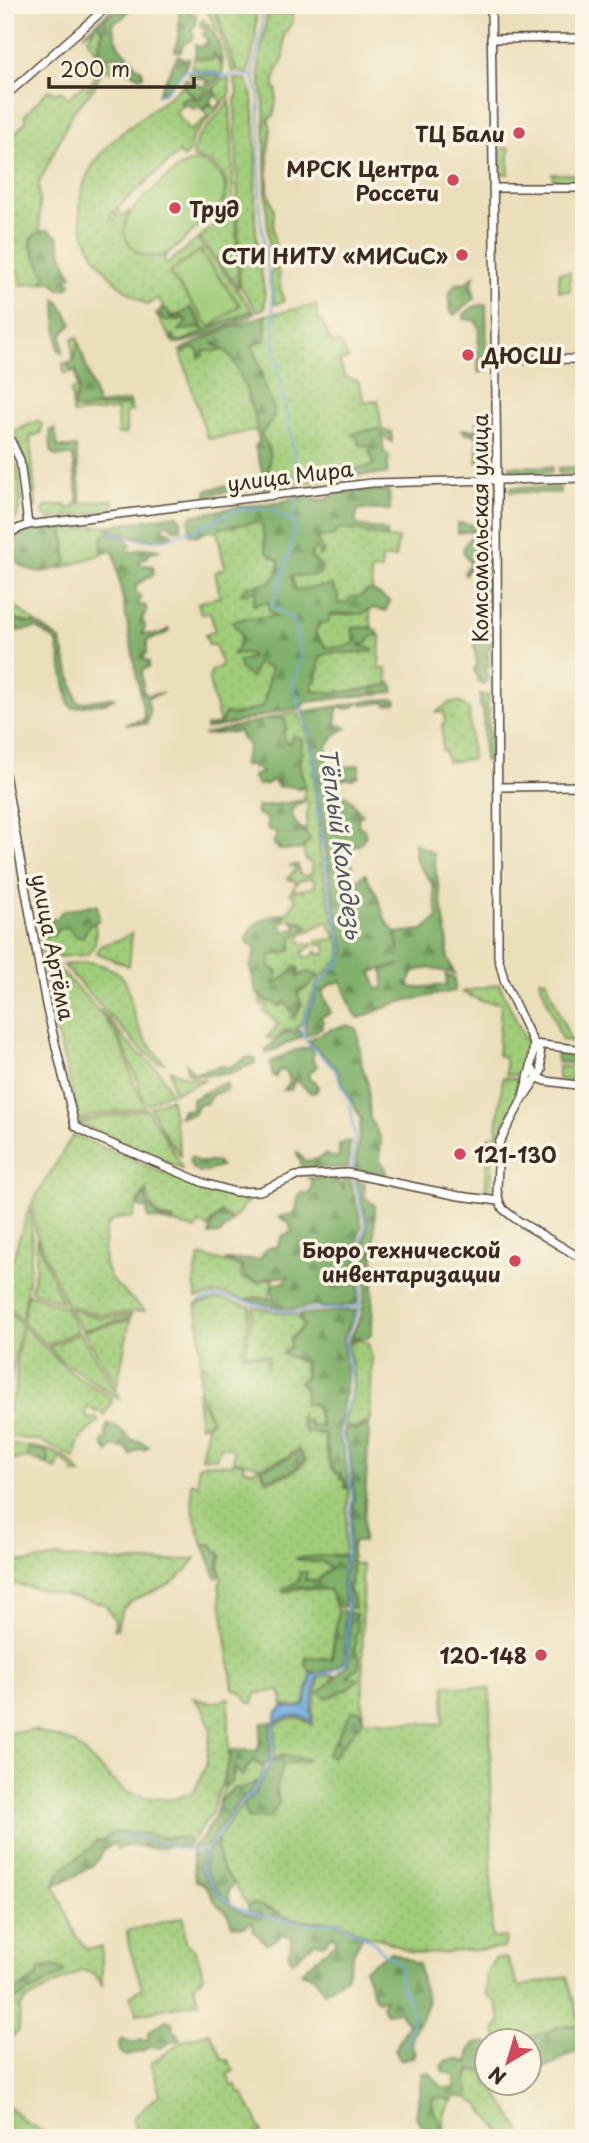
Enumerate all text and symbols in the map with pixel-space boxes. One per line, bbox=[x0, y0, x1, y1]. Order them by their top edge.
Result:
scale bar bbox=[49, 46, 194, 90]
text: 200 m bbox=[60, 52, 130, 84]
place label: ТЦ Бали bbox=[415, 117, 505, 149]
marker: ТЦ Бали bbox=[511, 125, 527, 141]
place label: МРСК Центра Россети bbox=[286, 152, 439, 208]
marker: МРСК Центра Россети bbox=[445, 172, 461, 188]
place label: Труд bbox=[189, 192, 240, 224]
marker: Труд bbox=[167, 200, 183, 216]
place label: СТИ НИТУ «МИСиС» bbox=[221, 239, 448, 271]
marker: СТИ НИТУ «МИСиС» bbox=[454, 247, 470, 263]
place label: ДЮСШ bbox=[481, 339, 562, 371]
marker: ДЮСШ bbox=[460, 347, 476, 363]
street label: Комсомольская улица bbox=[463, 413, 495, 642]
street label: улица Мира bbox=[225, 451, 355, 499]
water label: Тёплый Колодезь bbox=[311, 745, 373, 942]
street label: улица Артёма bbox=[24, 871, 84, 1023]
place label: 121-130 bbox=[474, 1138, 557, 1170]
marker: 121-130 bbox=[452, 1146, 468, 1162]
place label: Бюро технической инвентаризации bbox=[302, 1233, 501, 1289]
marker: Бюро технической инвентаризации bbox=[507, 1253, 523, 1269]
place label: 120-148 bbox=[439, 1639, 527, 1671]
marker: 120-148 bbox=[533, 1647, 549, 1663]
north arrow bbox=[474, 2028, 544, 2098]
text: N bbox=[482, 2061, 511, 2092]

